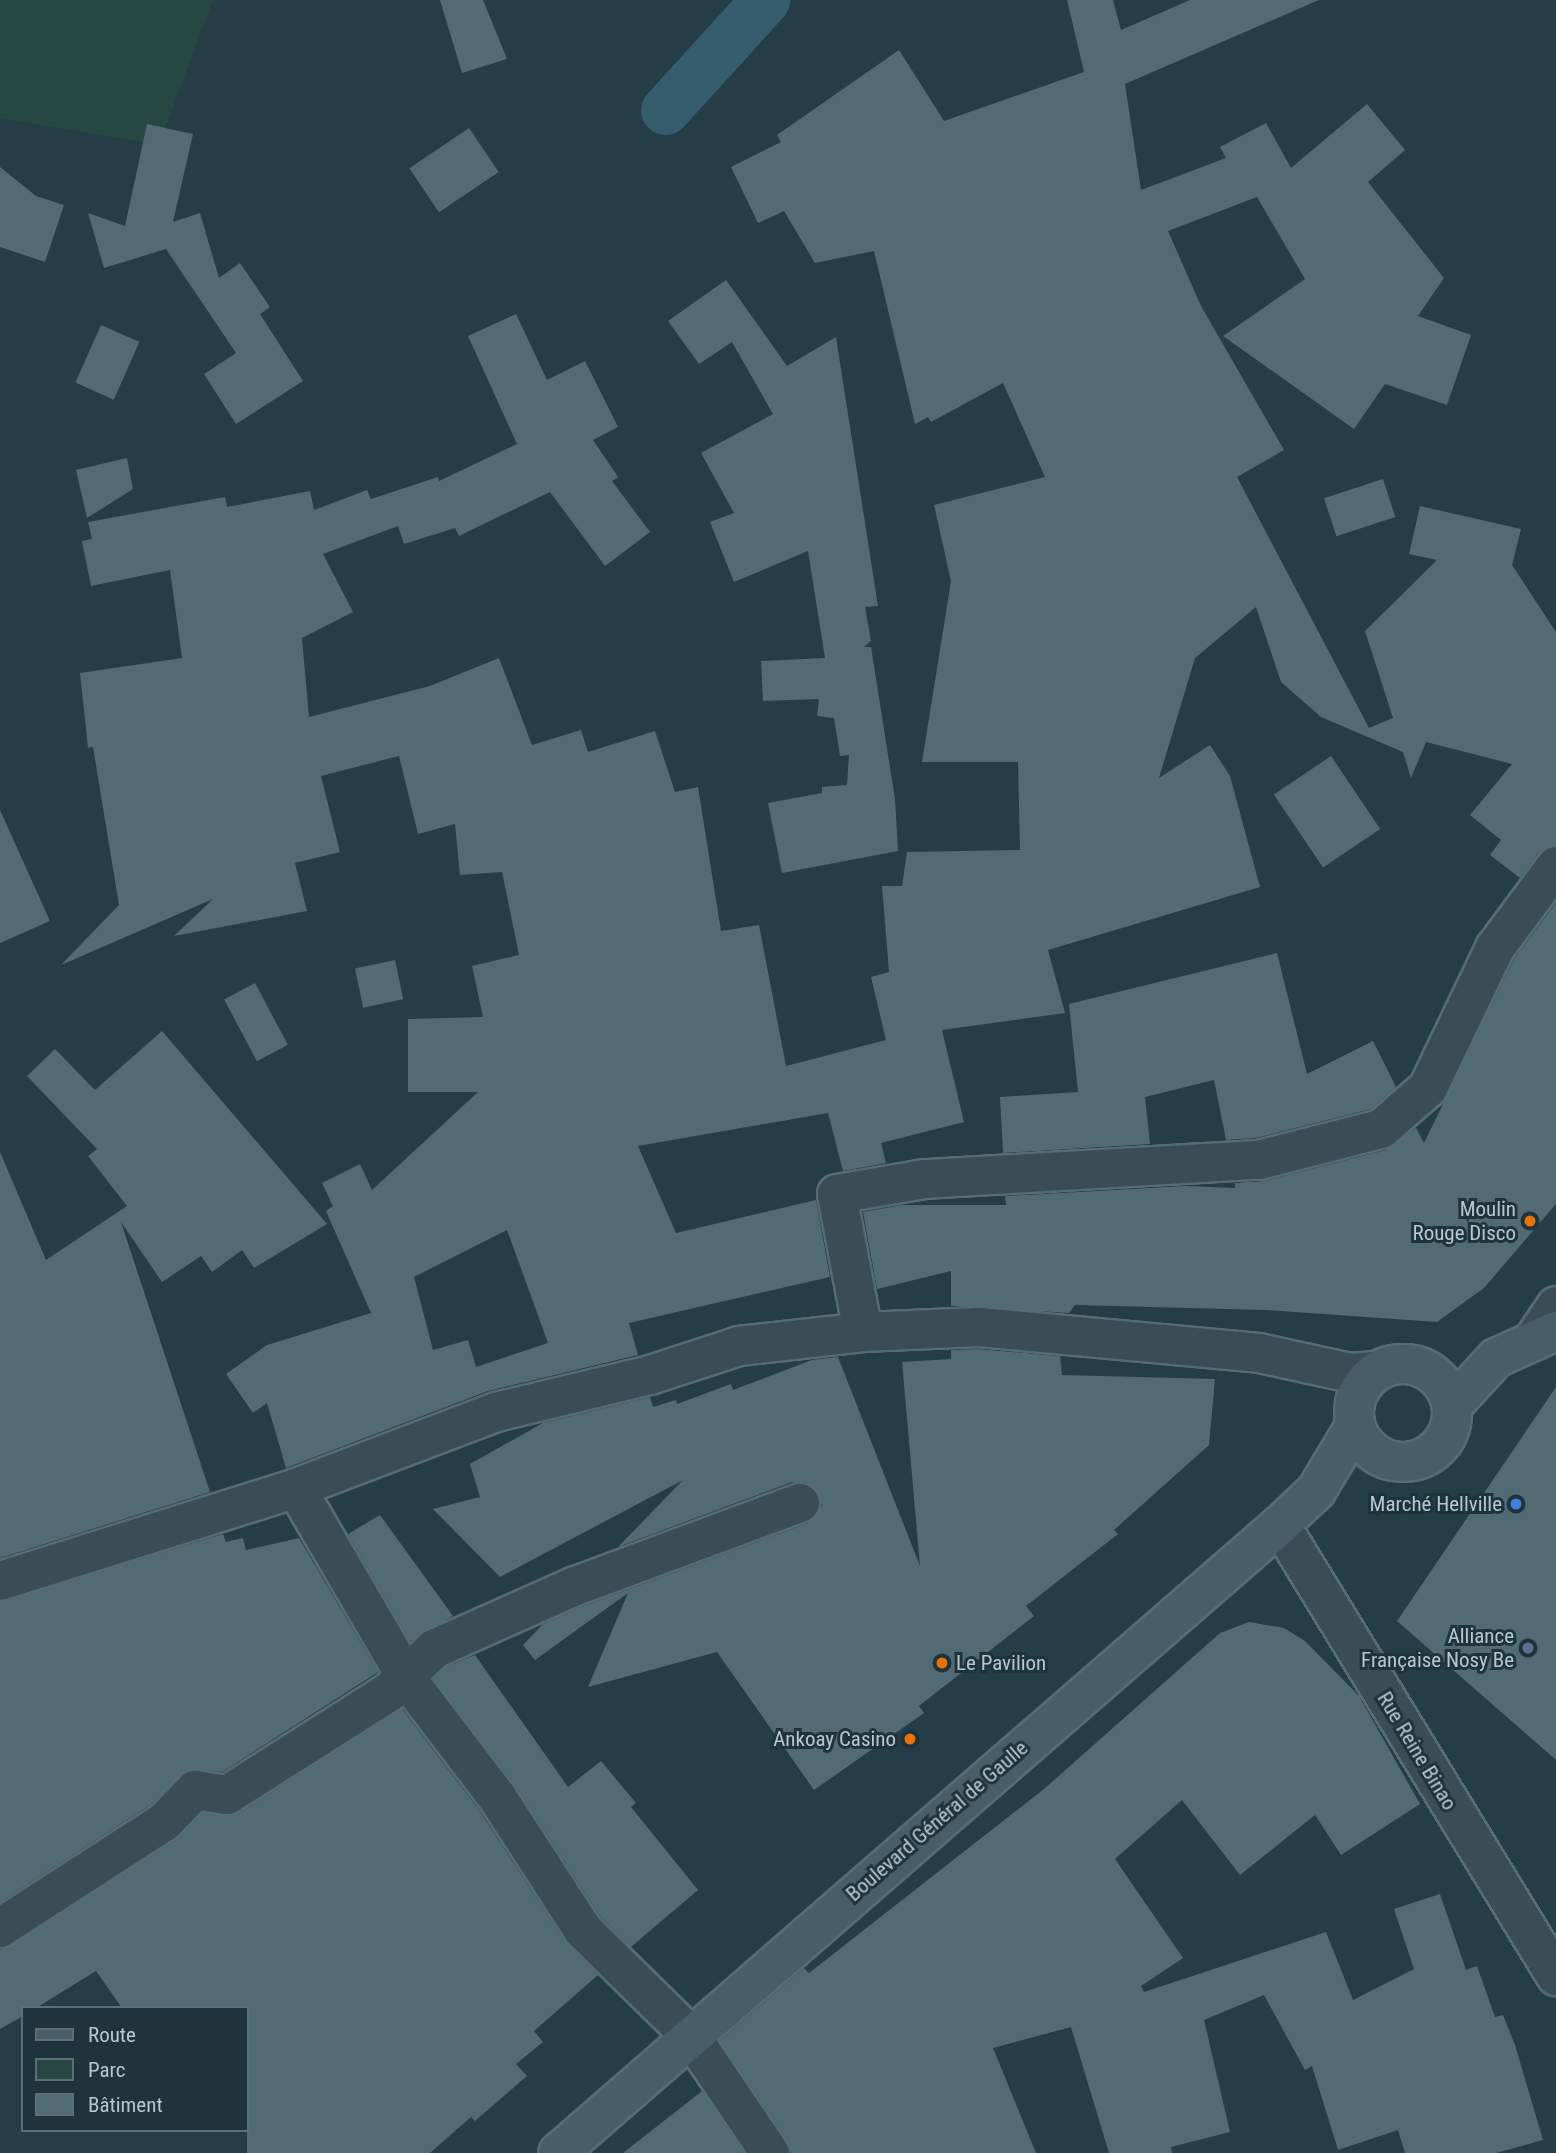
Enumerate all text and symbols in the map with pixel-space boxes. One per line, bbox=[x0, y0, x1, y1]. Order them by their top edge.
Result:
place label: Moulin Rouge Disco bbox=[1413, 1196, 1516, 1246]
marker: Moulin Rouge Disco bbox=[1522, 1213, 1538, 1229]
place label: Marché Hellville bbox=[1370, 1491, 1502, 1517]
marker: Marché Hellville bbox=[1508, 1496, 1524, 1512]
place label: Alliance Française Nosy Be bbox=[1361, 1623, 1514, 1673]
marker: Alliance Française Nosy Be bbox=[1520, 1640, 1536, 1656]
place label: Le Pavilion bbox=[956, 1650, 1046, 1676]
marker: Le Pavilion bbox=[934, 1655, 950, 1671]
street label: Rue Reine Binao bbox=[1372, 1687, 1462, 1815]
place label: Ankoay Casino bbox=[773, 1726, 896, 1752]
marker: Ankoay Casino bbox=[902, 1731, 918, 1747]
street label: Boulevard Général de Gaulle bbox=[841, 1735, 1033, 1907]
legend bbox=[21, 2006, 248, 2132]
text: Route bbox=[88, 2023, 136, 2047]
text: Parc bbox=[88, 2058, 126, 2082]
text: Bâtiment bbox=[88, 2093, 163, 2117]

